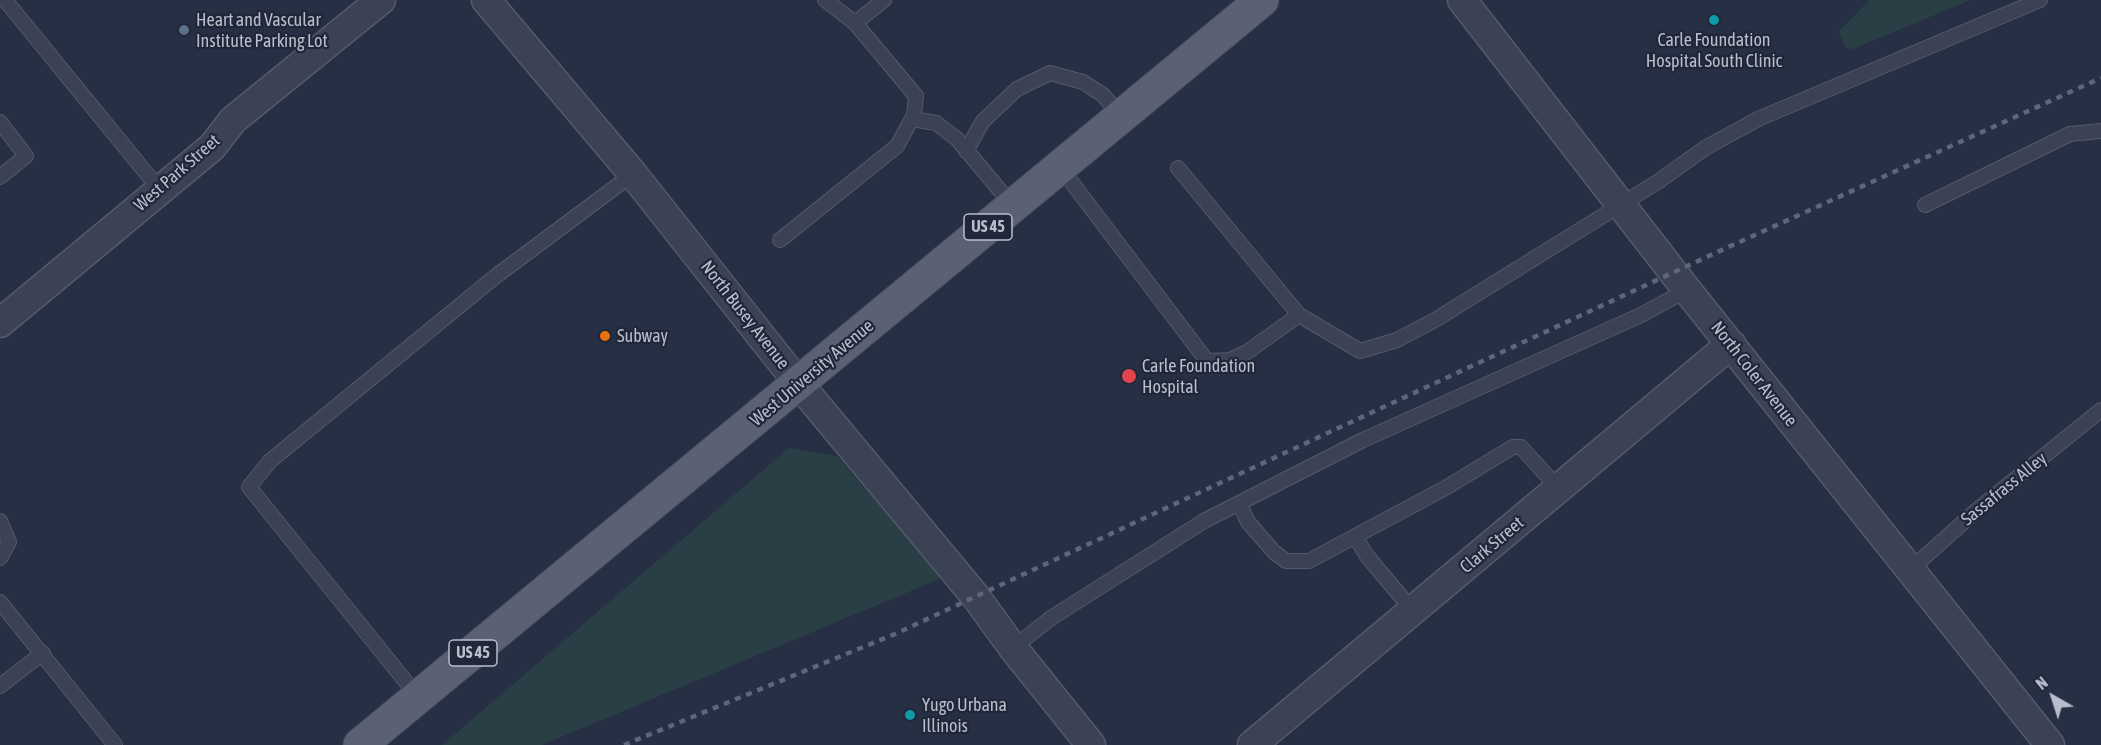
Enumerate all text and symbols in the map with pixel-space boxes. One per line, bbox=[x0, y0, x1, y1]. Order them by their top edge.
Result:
place label: Heart and Vascular Institute Parking Lot bbox=[196, 9, 328, 52]
marker: Carle Foundation Hospital South Clinic bbox=[1707, 13, 1721, 27]
marker: Heart and Vascular Institute Parking Lot bbox=[177, 23, 191, 37]
place label: Carle Foundation Hospital South Clinic bbox=[1646, 29, 1782, 72]
street label: West Park Street bbox=[130, 130, 224, 216]
road number: US 45 bbox=[964, 214, 1012, 240]
street label: North Busey Avenue bbox=[696, 256, 794, 374]
street label: West University Avenue bbox=[746, 315, 878, 431]
street label: North Coler Avenue bbox=[1706, 317, 1802, 431]
place label: Subway bbox=[617, 325, 668, 347]
marker: Subway bbox=[598, 329, 612, 343]
place label: Carle Foundation Hospital bbox=[1142, 355, 1255, 398]
marker: Carle Foundation Hospital bbox=[1120, 367, 1138, 385]
street label: Sassafrass Alley bbox=[1957, 448, 2051, 530]
street label: Clark Street bbox=[1456, 512, 1528, 578]
road number: US 45 bbox=[449, 640, 497, 666]
north arrow bbox=[2023, 667, 2083, 727]
text: N bbox=[2032, 673, 2051, 693]
place label: Yugo Urbana Illinois bbox=[922, 694, 1007, 736]
marker: Yugo Urbana Illinois bbox=[903, 708, 917, 722]

